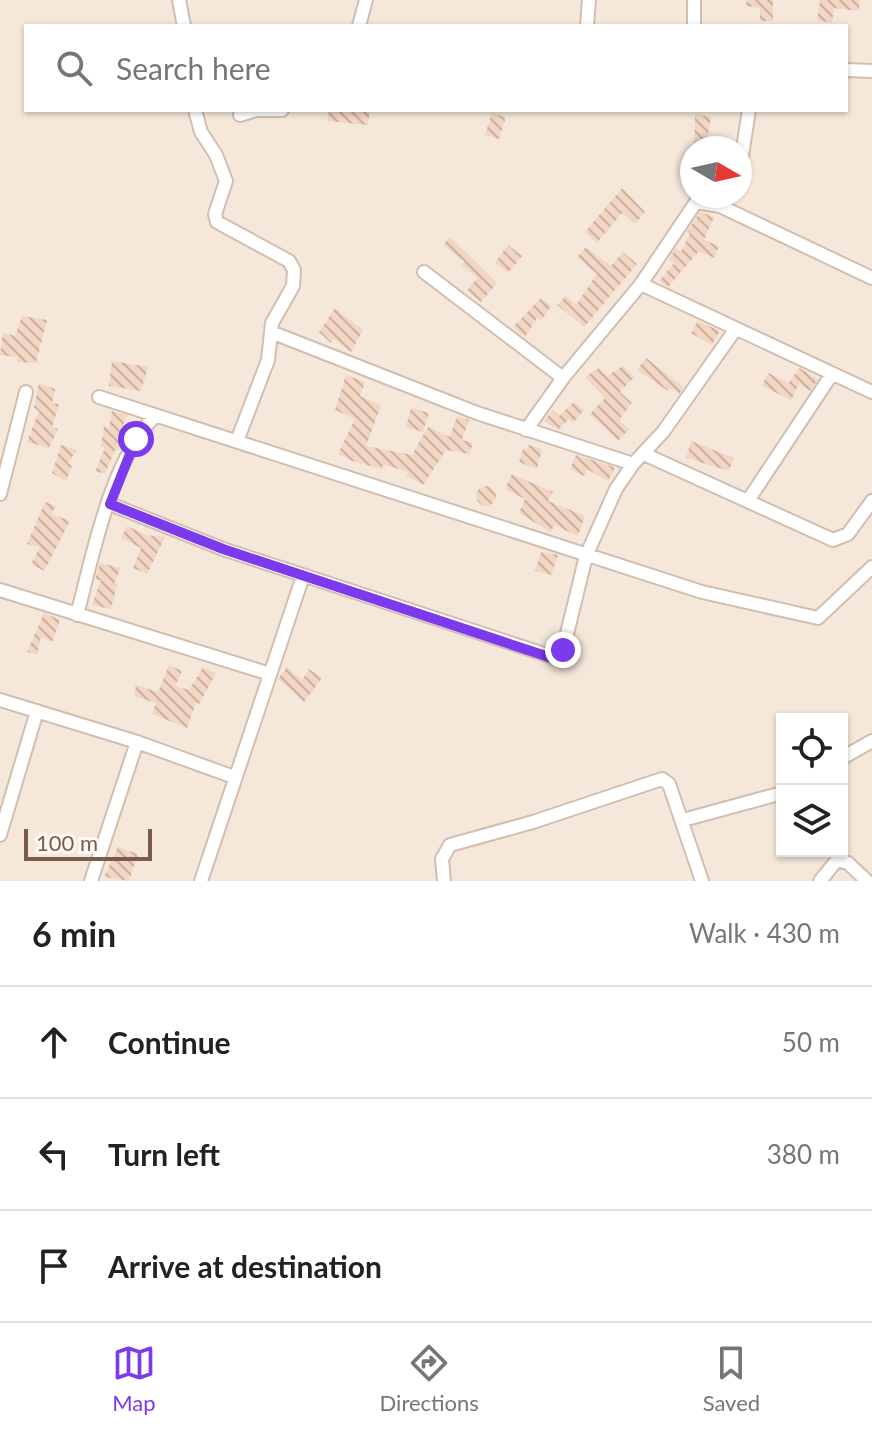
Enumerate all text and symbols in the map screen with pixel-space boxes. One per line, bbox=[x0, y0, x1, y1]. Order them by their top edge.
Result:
search box bbox=[24, 24, 848, 112]
icon: search bbox=[52, 46, 96, 90]
text: Search here bbox=[116, 50, 271, 86]
north arrow bbox=[680, 136, 752, 208]
route start bbox=[118, 421, 154, 457]
route end bbox=[545, 632, 581, 668]
map controls bbox=[776, 713, 848, 857]
button: locate bbox=[776, 713, 848, 785]
button: layers bbox=[776, 785, 848, 857]
scale bar bbox=[24, 825, 152, 861]
text: 100 m bbox=[36, 829, 98, 856]
text: 6 min bbox=[32, 913, 116, 954]
text: Walk · 430 m bbox=[689, 917, 840, 949]
icon: ahead bbox=[32, 1020, 76, 1064]
text: Continue bbox=[108, 1024, 231, 1060]
text: 50 m bbox=[782, 1026, 840, 1058]
icon: left bbox=[32, 1132, 76, 1176]
text: Turn left bbox=[108, 1136, 220, 1172]
text: 380 m bbox=[767, 1138, 840, 1170]
icon: arrive bbox=[32, 1244, 76, 1288]
text: Arrive at destination bbox=[108, 1248, 382, 1284]
tab: Map bbox=[112, 1341, 156, 1416]
tab: Directions bbox=[380, 1341, 479, 1416]
tab: Saved bbox=[703, 1341, 760, 1416]

